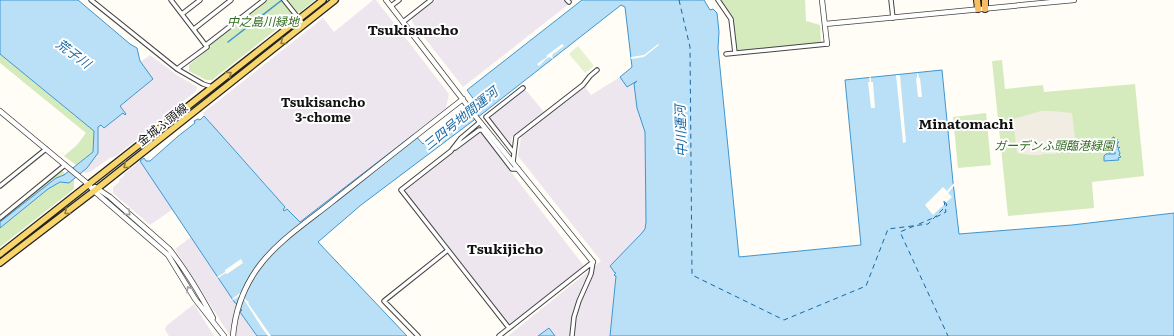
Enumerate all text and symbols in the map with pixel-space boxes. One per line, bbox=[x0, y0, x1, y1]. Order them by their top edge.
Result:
park label: 中之島川緑地 bbox=[227, 12, 301, 30]
district label: Tsukisancho bbox=[367, 19, 459, 39]
water label: 荒子川 bbox=[53, 34, 97, 74]
one-way arrow bbox=[280, 37, 287, 44]
one-way arrow bbox=[225, 71, 232, 78]
water label: 三四号地間運河 bbox=[419, 80, 504, 154]
district label: Tsukisancho 3-chome bbox=[281, 92, 365, 126]
street label: 金城ふ頭線 bbox=[133, 98, 191, 150]
water label: 中川運河 bbox=[669, 102, 690, 157]
district label: Minatomachi bbox=[918, 113, 1014, 133]
park label: ガーデンふ頭臨港緑園 bbox=[994, 136, 1116, 154]
one-way arrow bbox=[124, 161, 131, 168]
one-way arrow bbox=[64, 207, 71, 215]
one-way arrow bbox=[123, 208, 131, 215]
district label: Tsukijicho bbox=[467, 238, 543, 258]
one-way arrow bbox=[187, 286, 194, 293]

